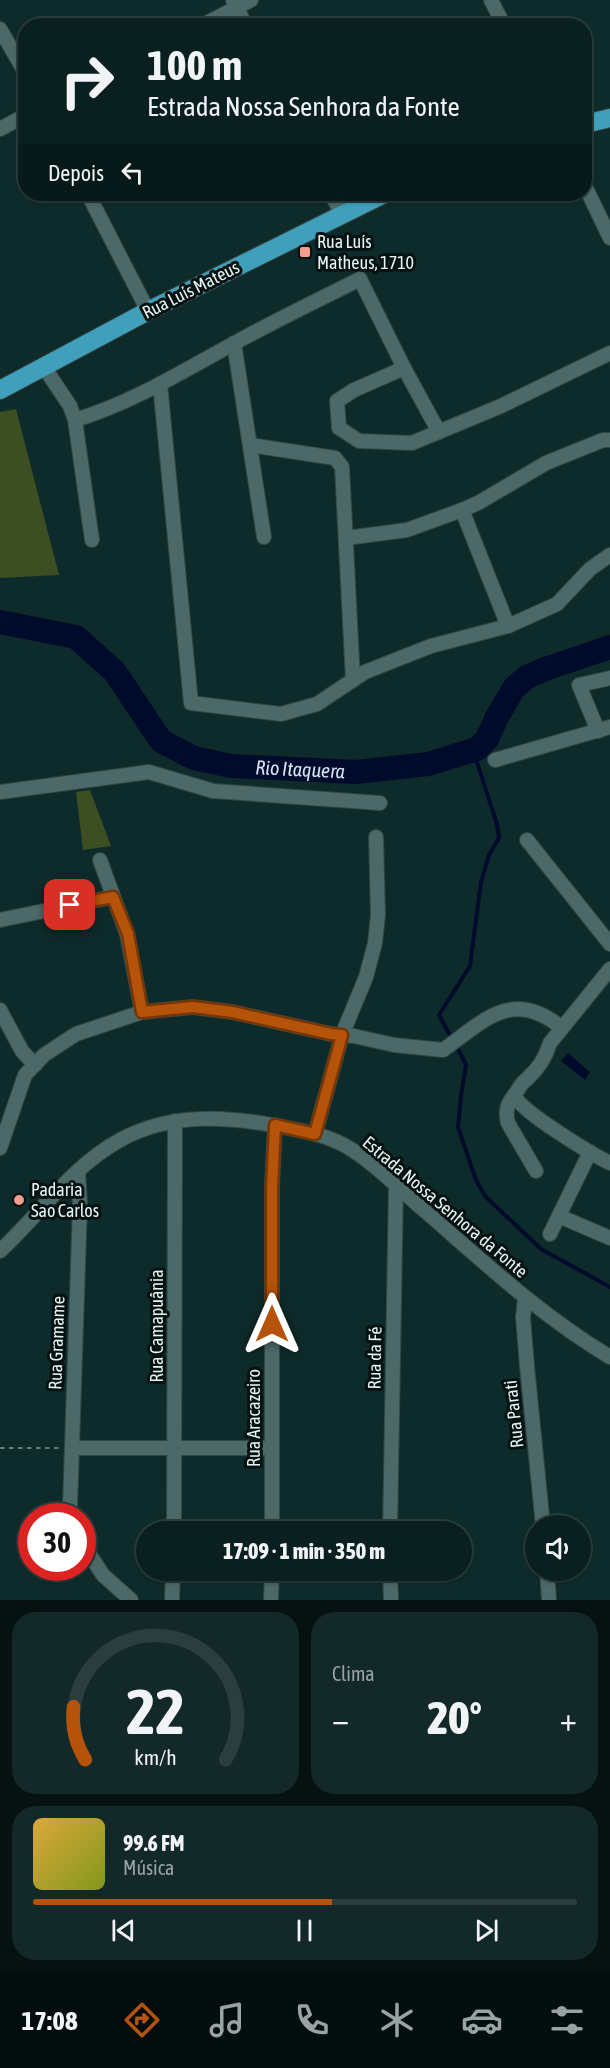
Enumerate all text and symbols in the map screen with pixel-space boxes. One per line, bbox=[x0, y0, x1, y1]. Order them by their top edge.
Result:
text: 100 m bbox=[147, 41, 242, 89]
icon: right bbox=[48, 42, 126, 120]
text: Estrada Nossa Senhora da Fonte bbox=[147, 91, 460, 122]
icon: left bbox=[116, 156, 149, 189]
text: Depois bbox=[48, 160, 104, 186]
place label: Rua Luís Matheus, 1710 bbox=[317, 231, 414, 273]
marker: Rua Luís Matheus, 1710 bbox=[298, 245, 312, 259]
street label: Rua Luís Mateus bbox=[139, 256, 243, 323]
water label: Rio Itaquera bbox=[255, 755, 345, 782]
pin bbox=[44, 879, 95, 930]
icon: arrive bbox=[53, 888, 86, 921]
street label: Estrada Nossa Senhora da Fonte bbox=[359, 1132, 532, 1282]
place label: Padaria Sao Carlos bbox=[31, 1179, 99, 1221]
marker: Padaria Sao Carlos bbox=[12, 1193, 26, 1207]
street label: Rua Camapuânia bbox=[146, 1269, 167, 1383]
position arrow bbox=[240, 1292, 304, 1356]
street label: Rua Gramame bbox=[44, 1296, 69, 1390]
street label: Rua da Fé bbox=[363, 1326, 386, 1390]
street label: Rua Aracazeiro bbox=[243, 1369, 264, 1467]
street label: Rua Parati bbox=[500, 1379, 528, 1449]
speed limit sign: 30 bbox=[18, 1503, 96, 1581]
map controls bbox=[525, 1515, 591, 1581]
button: sound bbox=[525, 1515, 591, 1581]
text: 17:09 · 1 min · 350 m bbox=[223, 1538, 385, 1564]
text: Clima bbox=[332, 1662, 375, 1685]
text: 22 bbox=[126, 1676, 185, 1747]
text: 20° bbox=[427, 1692, 482, 1744]
text: − bbox=[332, 1700, 349, 1738]
text: + bbox=[560, 1700, 577, 1738]
text: km/h bbox=[134, 1745, 177, 1770]
text: 99.6 FM bbox=[123, 1830, 185, 1856]
text: Música bbox=[123, 1856, 174, 1879]
icon: previous bbox=[107, 1914, 140, 1947]
icon: pause bbox=[288, 1914, 321, 1947]
icon: next bbox=[470, 1914, 503, 1947]
icon: directions bbox=[121, 1999, 163, 2041]
icon: music bbox=[206, 1999, 248, 2041]
icon: phone bbox=[291, 1999, 333, 2041]
icon: climate bbox=[376, 1999, 418, 2041]
icon: car bbox=[461, 1999, 503, 2041]
icon: filters bbox=[546, 1999, 588, 2041]
text: 17:08 bbox=[22, 2005, 78, 2036]

